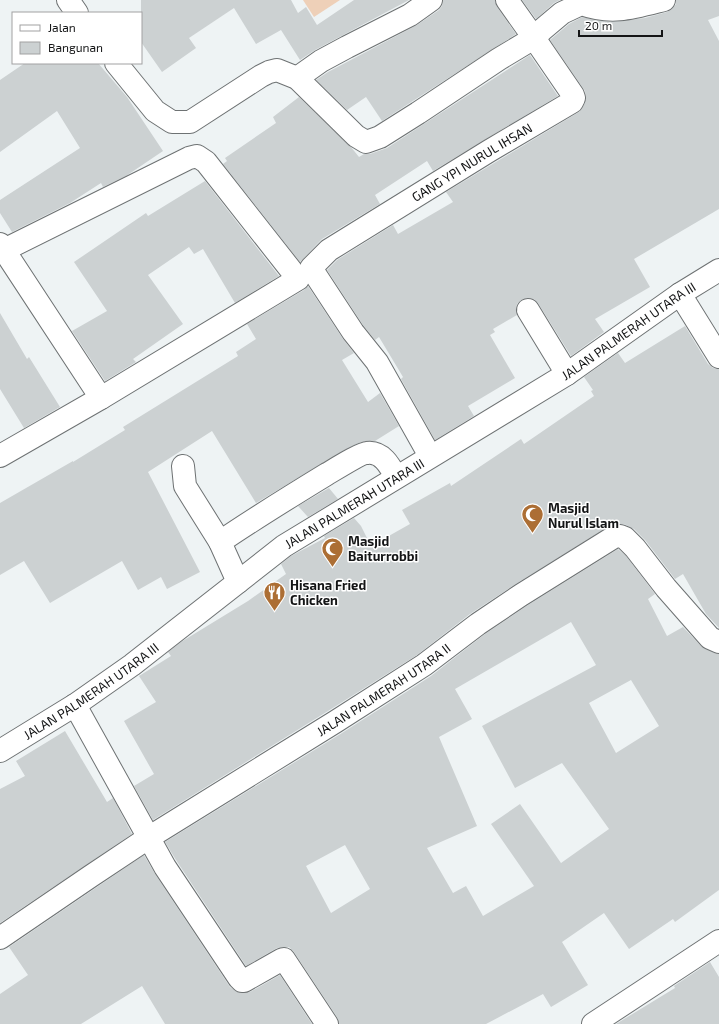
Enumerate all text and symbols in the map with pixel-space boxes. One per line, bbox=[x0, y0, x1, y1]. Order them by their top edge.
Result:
legend bbox=[12, 12, 142, 64]
scale bar bbox=[579, 12, 662, 38]
text: 20 m bbox=[585, 18, 612, 32]
text: Jalan bbox=[48, 20, 76, 34]
text: Bangunan bbox=[48, 40, 103, 54]
street label: GANG YPI NURUL IHSAN bbox=[409, 119, 535, 205]
street label: JALAN PALMERAH UTARA III bbox=[559, 278, 699, 383]
street label: JALAN PALMERAH UTARA III bbox=[282, 455, 427, 552]
place label: Masjid Nurul Islam bbox=[548, 500, 619, 531]
mosque icon: Masjid Nurul Islam bbox=[519, 502, 545, 535]
place label: Masjid Baiturrobbi bbox=[348, 533, 418, 564]
mosque icon: Masjid Baiturrobbi bbox=[320, 535, 346, 568]
place label: Hisana Fried Chicken bbox=[290, 577, 366, 608]
restaurant icon: Hisana Fried Chicken bbox=[261, 579, 287, 612]
street label: JALAN PALMERAH UTARA III bbox=[20, 639, 162, 743]
street label: JALAN PALMERAH UTARA II bbox=[314, 640, 454, 739]

